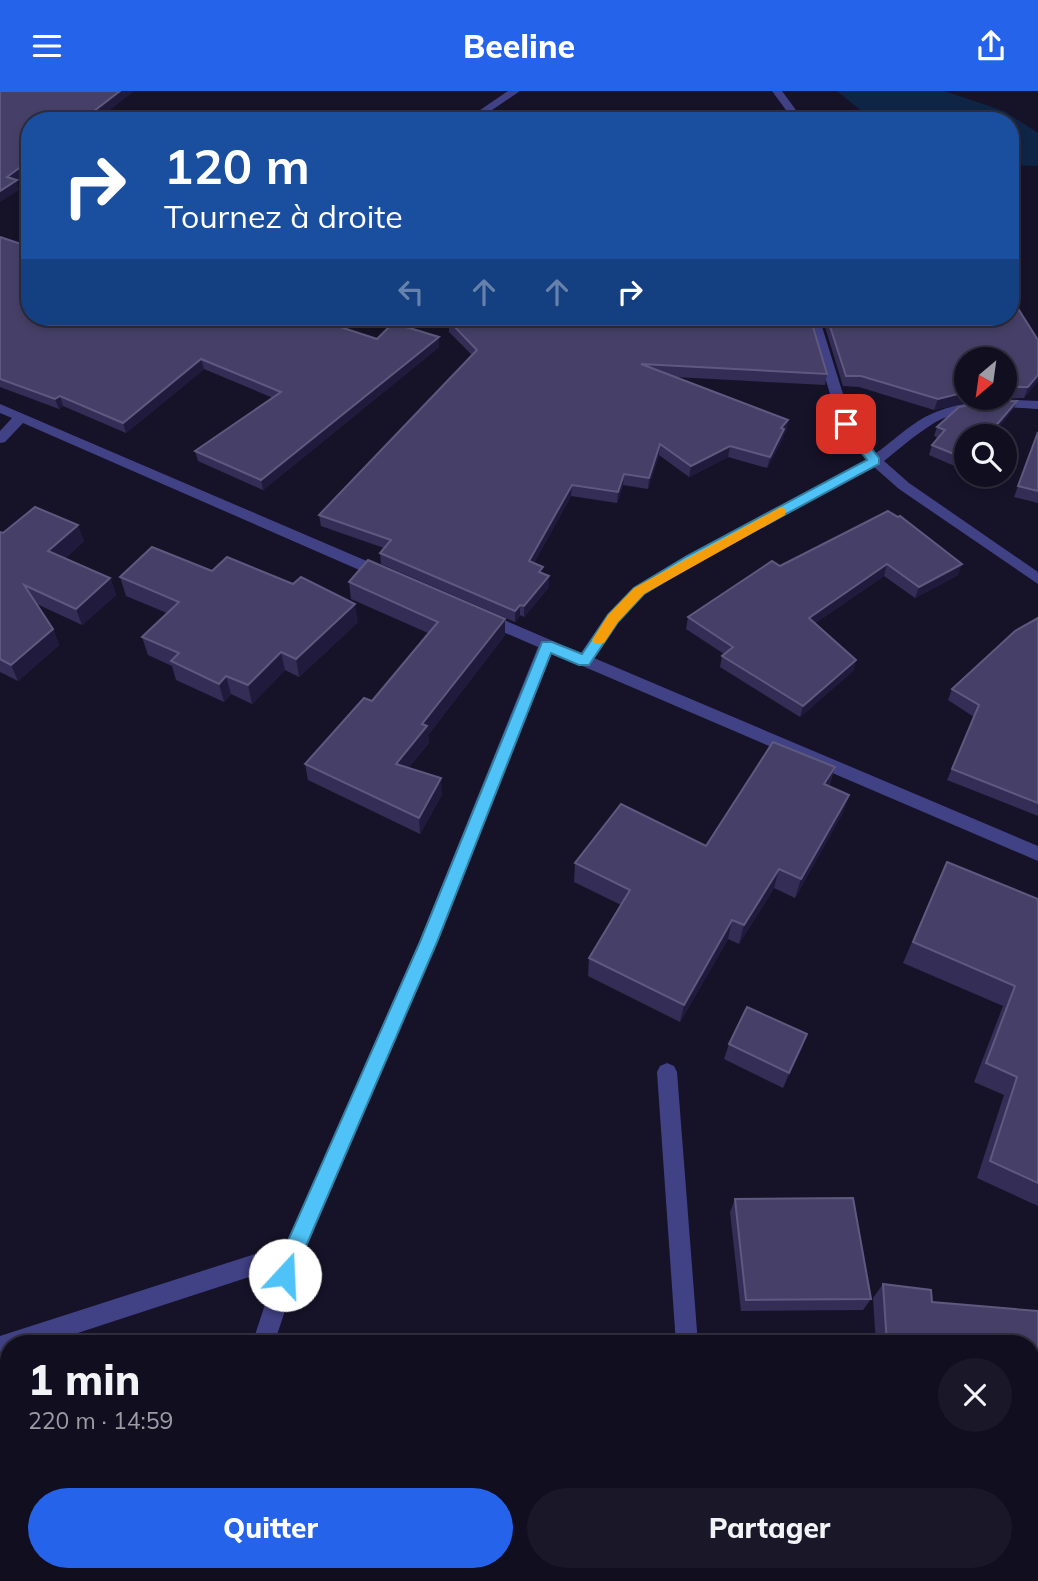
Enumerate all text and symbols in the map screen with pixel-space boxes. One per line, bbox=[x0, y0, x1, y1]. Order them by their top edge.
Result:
text: Beeline bbox=[463, 26, 575, 66]
icon: menu bbox=[28, 27, 66, 65]
icon: share bbox=[972, 27, 1010, 65]
text: 120 m bbox=[164, 135, 310, 196]
icon: right bbox=[49, 140, 140, 231]
text: Tournez à droite bbox=[164, 196, 403, 236]
icon: left bbox=[392, 273, 430, 311]
icon: ahead bbox=[465, 273, 503, 311]
icon: ahead bbox=[538, 273, 576, 311]
icon: right bbox=[611, 273, 649, 311]
north arrow bbox=[954, 347, 1017, 409]
map controls bbox=[954, 347, 1017, 487]
pin bbox=[816, 394, 876, 454]
icon: arrive bbox=[827, 405, 865, 443]
button: search bbox=[954, 424, 1017, 487]
position arrow bbox=[248, 1238, 322, 1312]
text: 1 min bbox=[28, 1353, 141, 1406]
button: close bbox=[938, 1358, 1012, 1432]
text: 220 m · 14:59 bbox=[28, 1406, 173, 1435]
button: Quitter bbox=[28, 1488, 513, 1568]
button: Partager bbox=[527, 1488, 1012, 1568]

